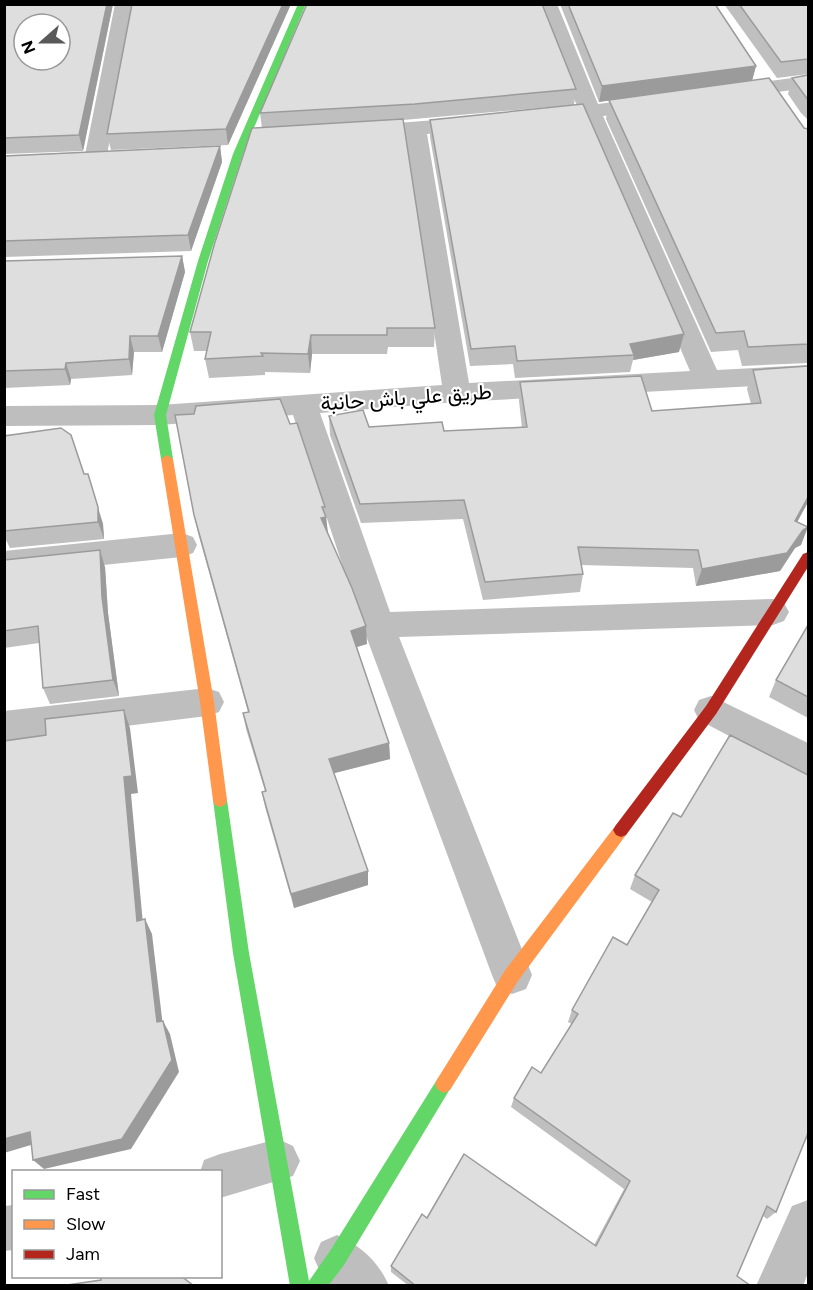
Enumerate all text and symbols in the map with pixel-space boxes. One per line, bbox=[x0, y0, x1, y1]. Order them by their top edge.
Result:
north arrow bbox=[12, 12, 72, 72]
text: N bbox=[17, 38, 40, 56]
street label: طريق علي باش حانبة bbox=[320, 379, 493, 420]
legend bbox=[12, 1170, 222, 1278]
text: Fast bbox=[66, 1183, 100, 1205]
text: Slow bbox=[66, 1213, 105, 1235]
text: Jam bbox=[66, 1243, 100, 1265]

